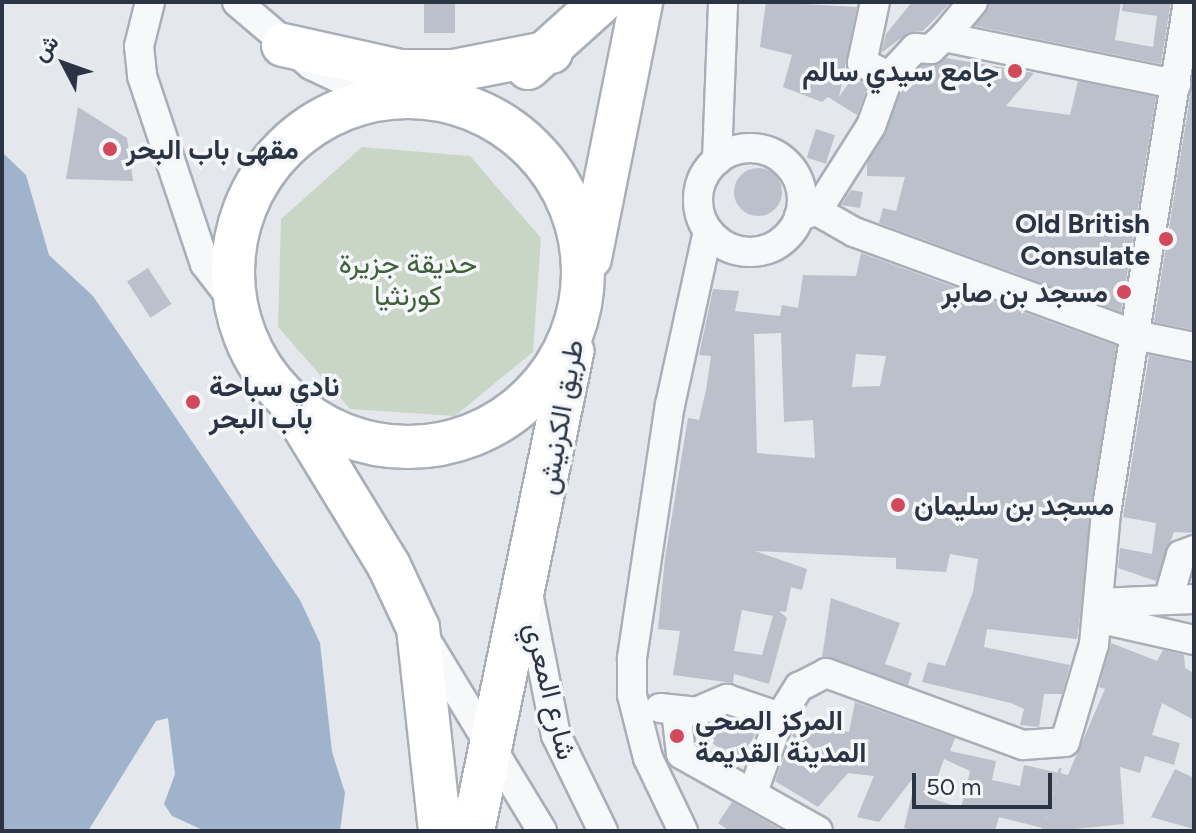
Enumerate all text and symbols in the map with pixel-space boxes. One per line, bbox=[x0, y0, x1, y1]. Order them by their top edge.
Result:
north arrow bbox=[24, 24, 104, 104]
text: ش bbox=[27, 29, 64, 67]
place label: جامع سيدي سالم bbox=[802, 54, 999, 88]
marker: جامع سيدي سالم bbox=[1006, 62, 1024, 80]
place label: مقهى باب البحر bbox=[126, 132, 299, 166]
marker: مقهى باب البحر bbox=[101, 140, 119, 158]
place label: Old British Consulate bbox=[1015, 206, 1150, 272]
marker: Old British Consulate bbox=[1157, 230, 1175, 248]
park label: حديقة جزيرة كورنثيا bbox=[339, 246, 477, 312]
place label: مسجد بن صابر bbox=[942, 275, 1108, 309]
marker: مسجد بن صابر bbox=[1115, 283, 1133, 301]
street label: طريق الكرنيش bbox=[530, 337, 590, 497]
place label: نادي سباحة باب البحر bbox=[209, 369, 339, 435]
marker: نادي سباحة باب البحر bbox=[184, 393, 202, 411]
place label: مسجد بن سليمان bbox=[914, 488, 1114, 522]
marker: مسجد بن سليمان bbox=[889, 496, 907, 514]
street label: شارع المعري bbox=[518, 619, 584, 763]
place label: المركز الصحي المدينة القديمة bbox=[695, 703, 867, 769]
marker: المركز الصحي المدينة القديمة bbox=[666, 725, 688, 747]
scale bar bbox=[916, 757, 1056, 807]
text: 50 m bbox=[926, 772, 982, 801]

